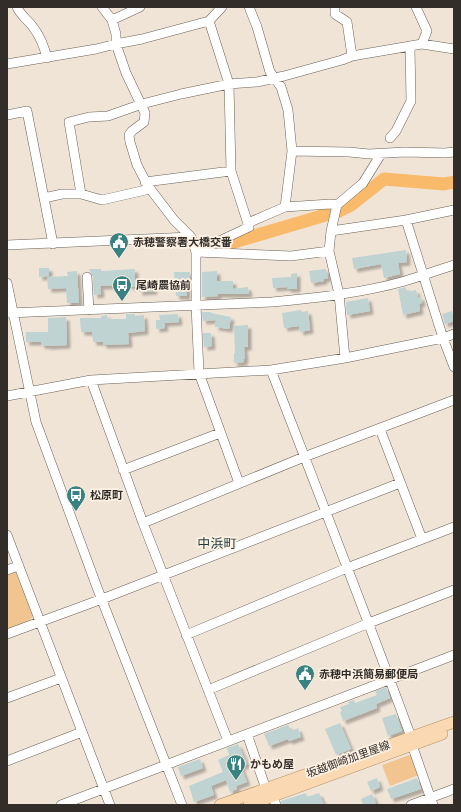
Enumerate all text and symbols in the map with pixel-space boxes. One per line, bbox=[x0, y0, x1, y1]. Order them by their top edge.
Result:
public building icon: 赤穂警察署大橋交番 bbox=[108, 231, 130, 259]
place label: 赤穂警察署大橋交番 bbox=[133, 235, 232, 249]
bus stop icon: 尾崎農協前 bbox=[111, 274, 133, 302]
place label: 尾崎農協前 bbox=[136, 278, 191, 292]
bus stop icon: 松原町 bbox=[65, 484, 87, 512]
place label: 松原町 bbox=[90, 488, 123, 502]
district label: 中浜町 bbox=[197, 535, 237, 552]
public building icon: 赤穂中浜簡易郵便局 bbox=[294, 663, 316, 691]
place label: 赤穂中浜簡易郵便局 bbox=[319, 667, 418, 681]
street label: 坂越御崎加里屋線 bbox=[304, 737, 392, 781]
restaurant icon: かもめ屋 bbox=[225, 753, 247, 781]
place label: かもめ屋 bbox=[250, 757, 294, 771]

